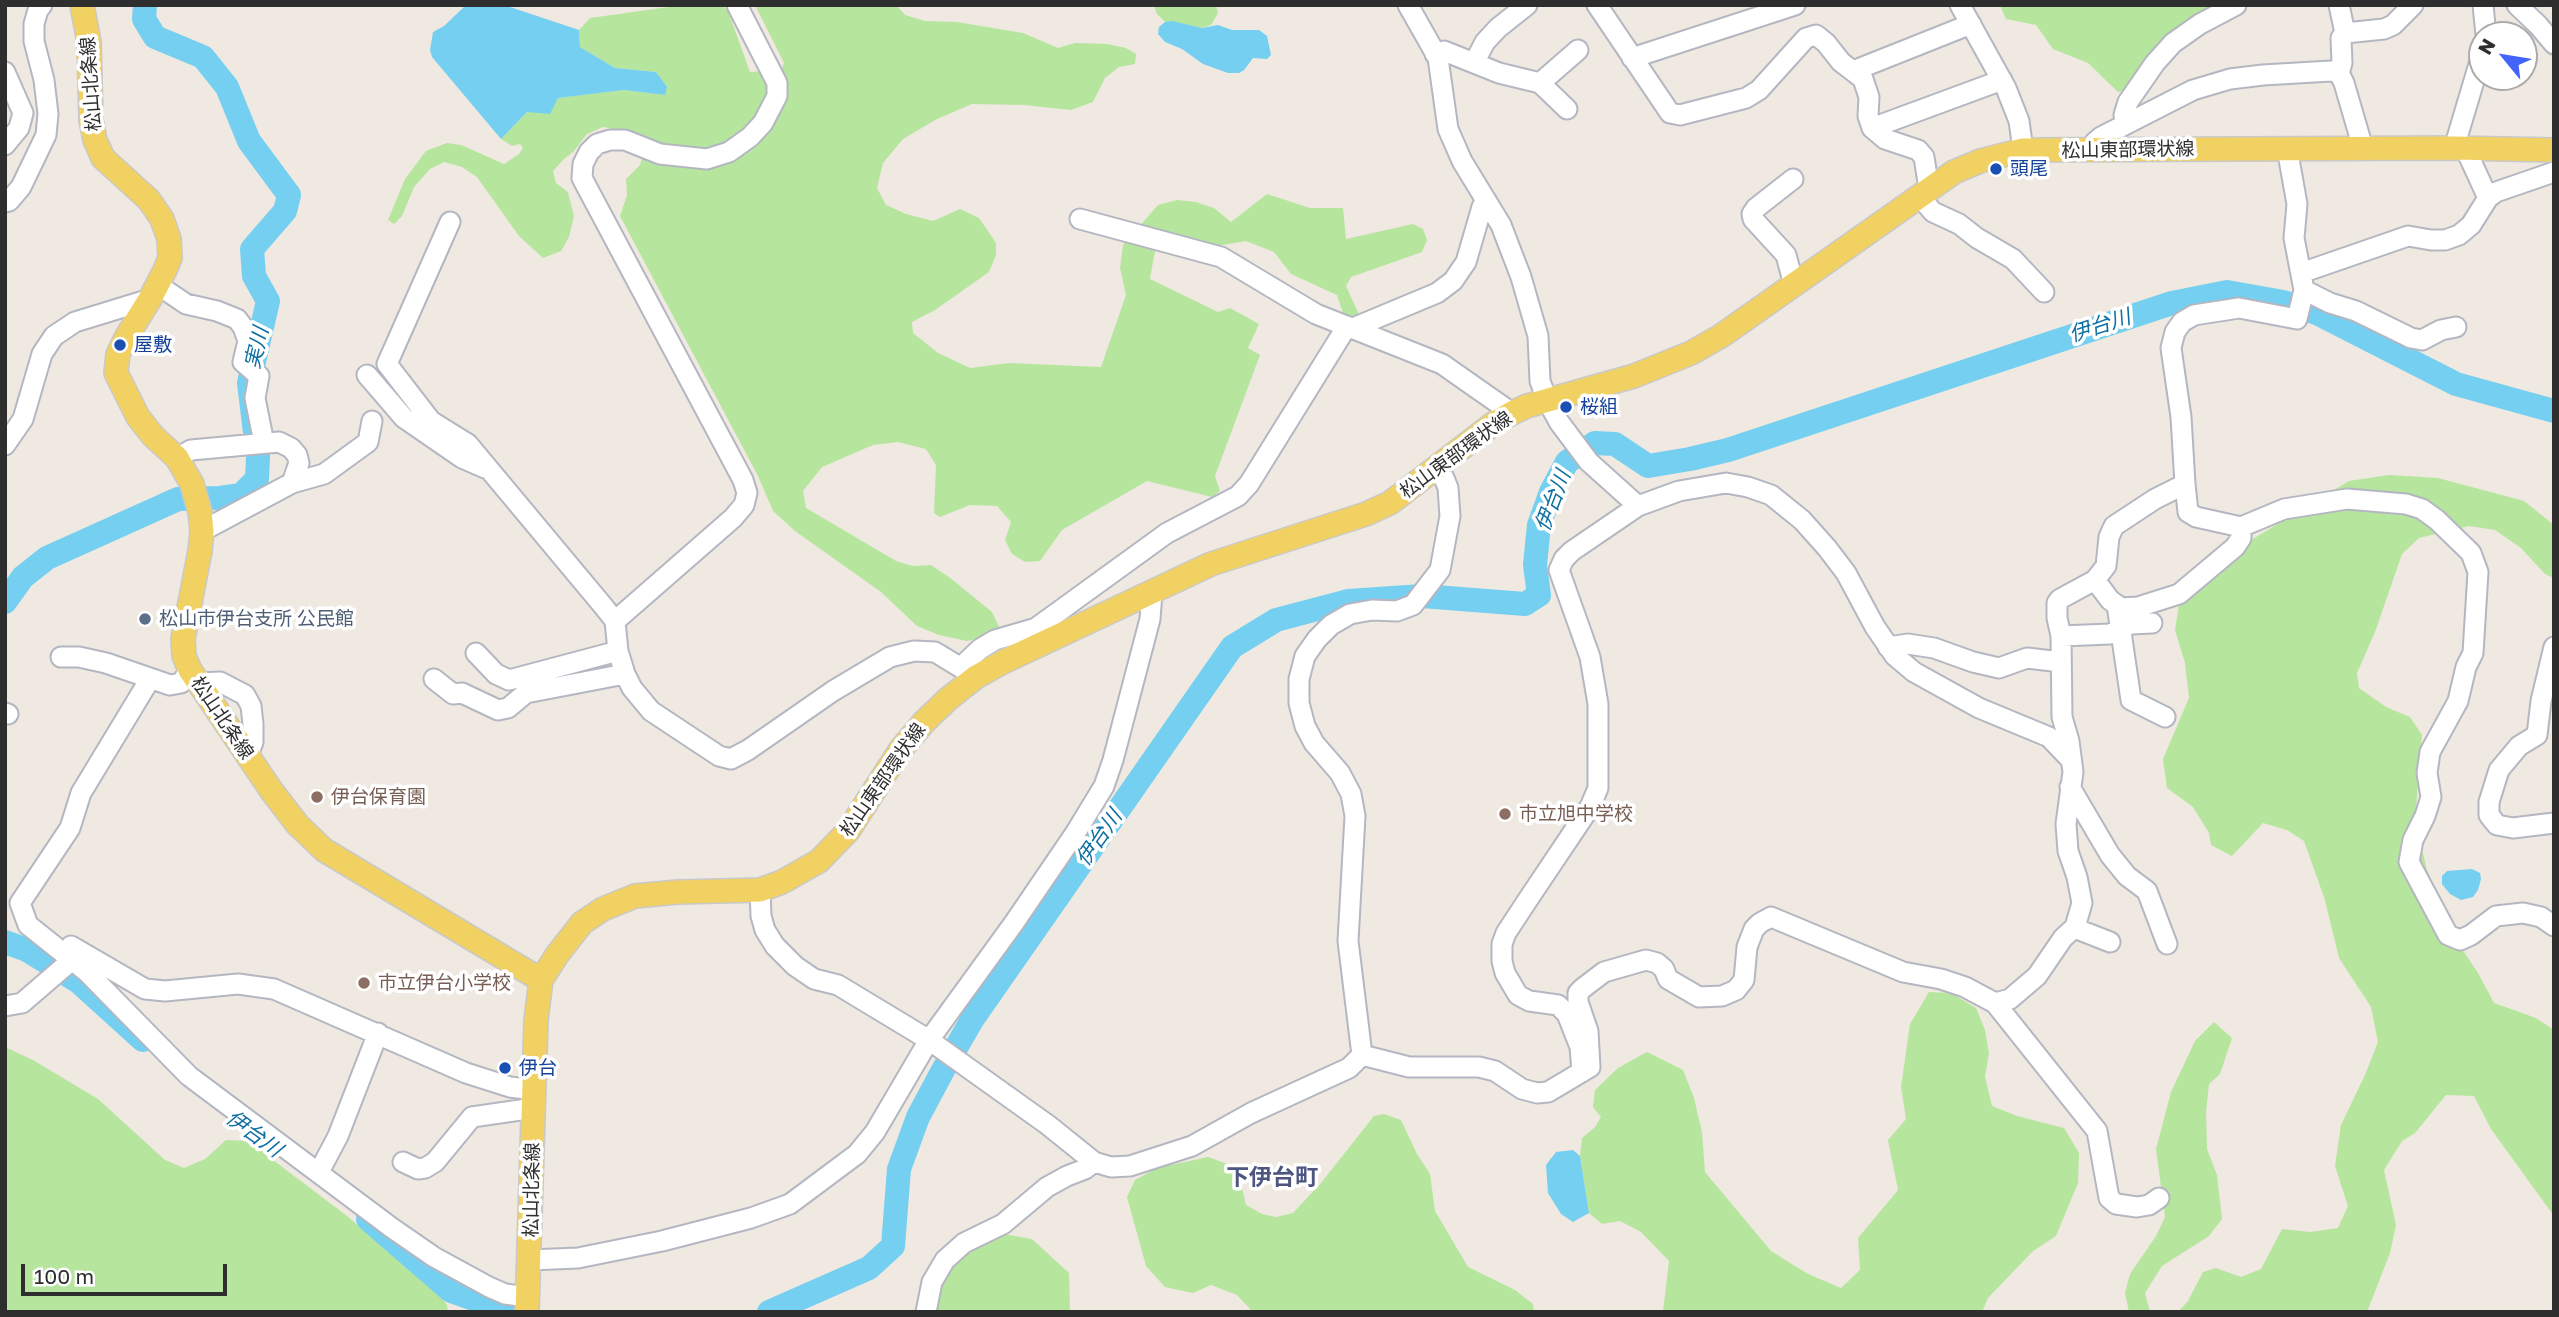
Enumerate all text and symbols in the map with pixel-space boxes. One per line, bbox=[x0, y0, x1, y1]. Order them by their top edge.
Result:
north arrow bbox=[2468, 21, 2538, 91]
text: N bbox=[2473, 34, 2500, 58]
street label: 松山北条線 bbox=[76, 36, 106, 132]
street label: 松山東部環状線 bbox=[2061, 137, 2195, 163]
place label: 頭尾 bbox=[2010, 158, 2048, 180]
marker: 頭尾 bbox=[1988, 161, 2004, 177]
water label: 伊台川 bbox=[2066, 304, 2134, 348]
water label: 実川 bbox=[240, 325, 274, 371]
place label: 屋敷 bbox=[134, 334, 172, 356]
marker: 屋敷 bbox=[112, 337, 128, 353]
place label: 桜組 bbox=[1580, 396, 1618, 418]
marker: 桜組 bbox=[1558, 399, 1574, 415]
street label: 松山東部環状線 bbox=[1395, 407, 1517, 503]
water label: 伊台川 bbox=[1530, 467, 1576, 535]
place label: 松山市伊台支所 公民館 bbox=[159, 608, 354, 630]
marker: 松山市伊台支所 公民館 bbox=[137, 611, 153, 627]
street label: 松山北条線 bbox=[186, 672, 258, 764]
street label: 松山東部環状線 bbox=[836, 719, 930, 841]
place label: 伊台保育園 bbox=[331, 786, 426, 808]
marker: 伊台保育園 bbox=[309, 789, 325, 805]
place label: 市立旭中学校 bbox=[1519, 803, 1633, 825]
water label: 伊台川 bbox=[1071, 805, 1127, 871]
marker: 市立旭中学校 bbox=[1497, 806, 1513, 822]
place label: 市立伊台小学校 bbox=[378, 972, 511, 994]
marker: 市立伊台小学校 bbox=[356, 975, 372, 991]
place label: 伊台 bbox=[519, 1057, 557, 1079]
marker: 伊台 bbox=[497, 1060, 513, 1076]
water label: 伊台川 bbox=[221, 1105, 287, 1163]
street label: 松山北条線 bbox=[520, 1142, 544, 1238]
district label: 下伊台町 bbox=[1226, 1164, 1318, 1192]
scale bar bbox=[24, 1250, 231, 1294]
text: 100 m bbox=[34, 1263, 94, 1289]

